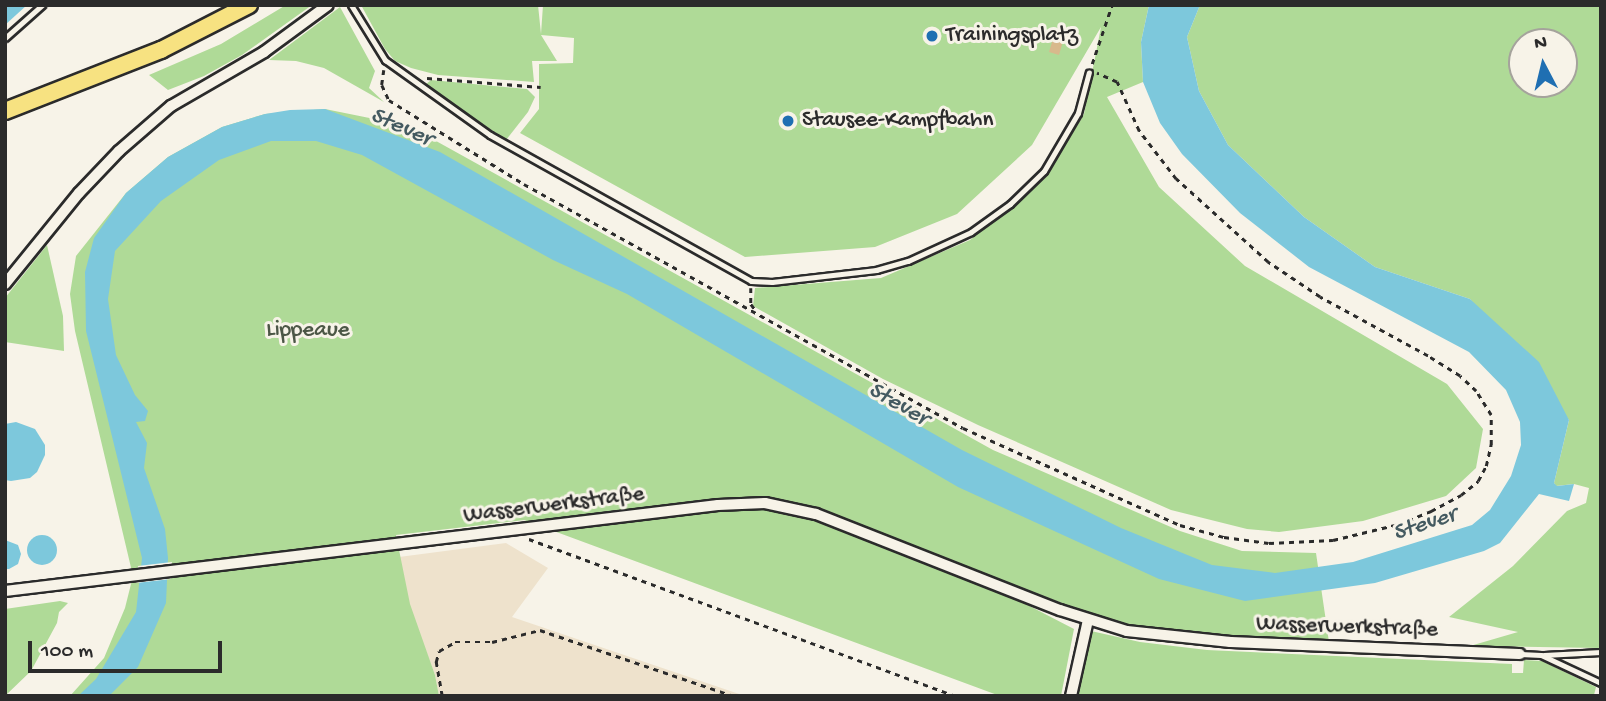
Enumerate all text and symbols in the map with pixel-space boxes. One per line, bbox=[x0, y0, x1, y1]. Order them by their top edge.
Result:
place label: Trainingsplatz bbox=[946, 22, 1078, 50]
marker: Trainingsplatz bbox=[924, 28, 940, 44]
north arrow bbox=[1508, 28, 1578, 98]
text: N bbox=[1533, 31, 1548, 56]
water label: Stever bbox=[366, 102, 436, 154]
place label: Stausee-Kampfbahn bbox=[802, 107, 993, 135]
marker: Stausee-Kampfbahn bbox=[780, 113, 796, 129]
park label: Lippeaue bbox=[266, 317, 350, 345]
water label: Stever bbox=[863, 376, 933, 434]
street label: Wasserwerkstraße bbox=[462, 481, 646, 531]
water label: Stever bbox=[1390, 501, 1460, 549]
street label: Wasserwerkstraße bbox=[1256, 611, 1438, 645]
scale bar bbox=[32, 628, 226, 672]
text: 100 m bbox=[41, 640, 93, 665]

